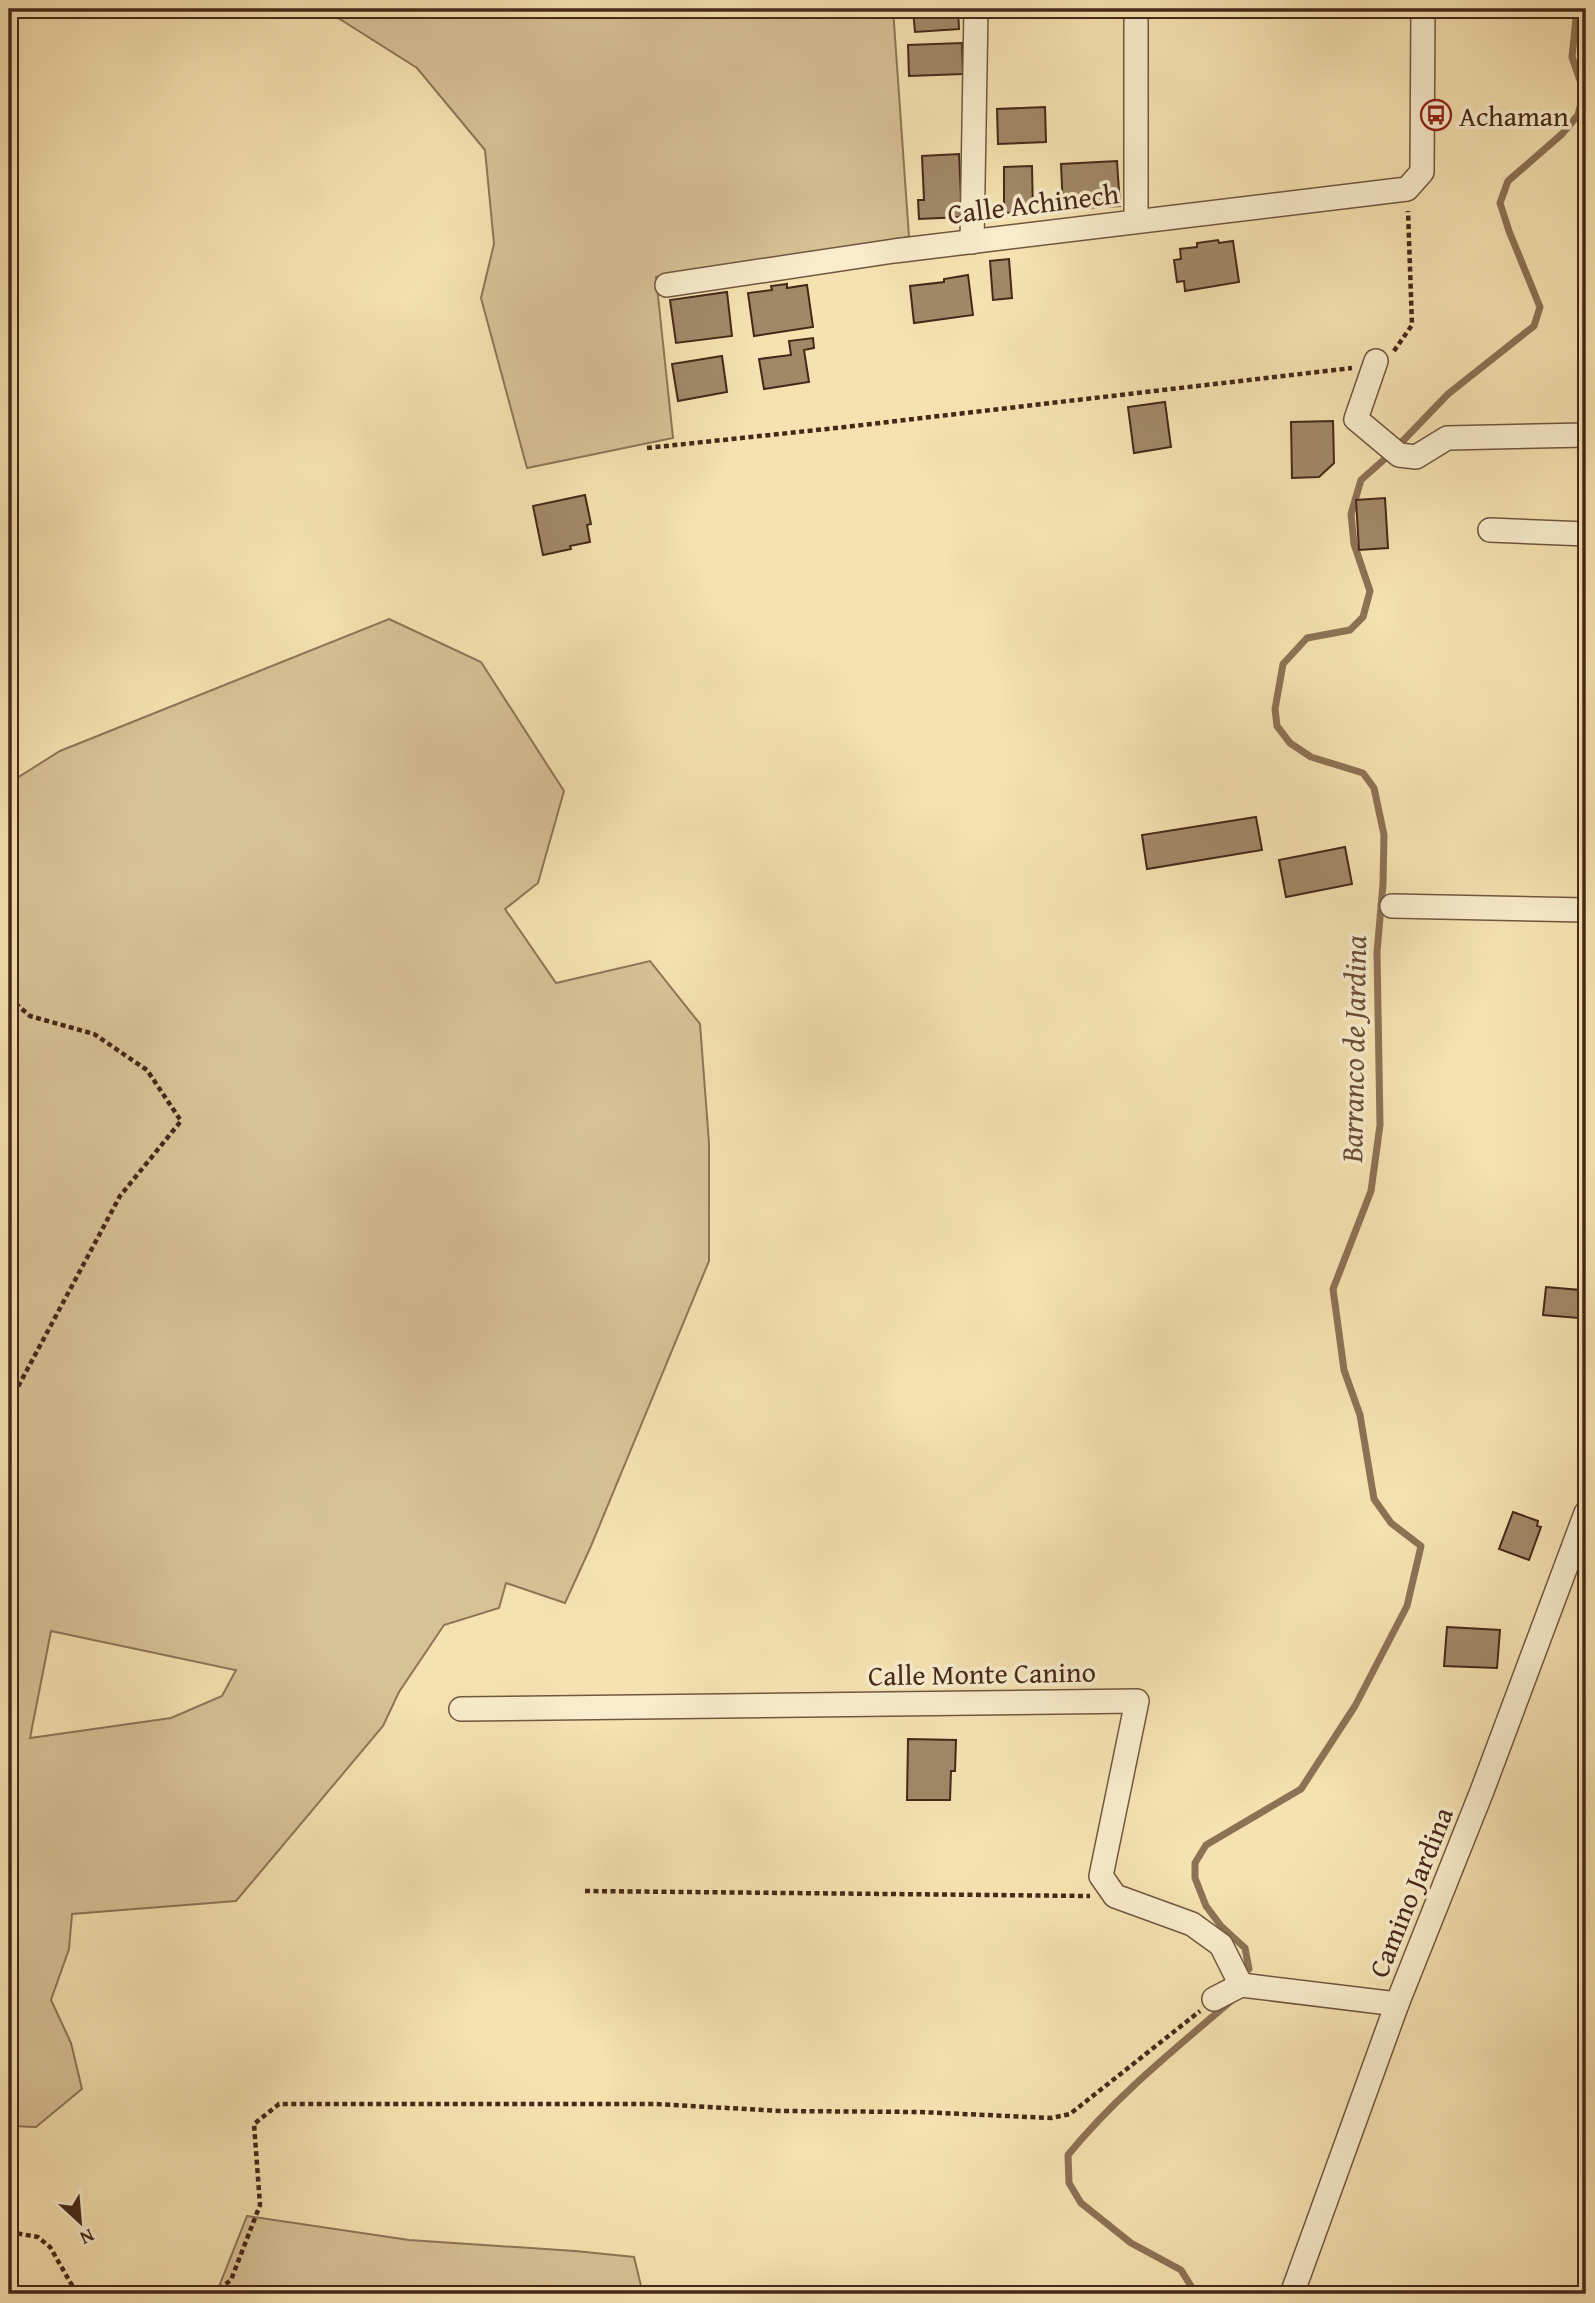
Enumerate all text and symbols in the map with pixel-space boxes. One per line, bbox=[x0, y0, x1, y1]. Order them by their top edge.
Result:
place label: Achaman bbox=[1459, 95, 1569, 136]
bus stop icon: Achaman bbox=[1419, 98, 1453, 132]
street label: Calle Achinech bbox=[945, 172, 1121, 234]
water label: Barranco de Jardina bbox=[1329, 935, 1377, 1164]
street label: Calle Monte Canino bbox=[868, 1651, 1096, 1695]
street label: Camino Jardina bbox=[1357, 1800, 1463, 1983]
north arrow bbox=[46, 2188, 116, 2258]
text: N bbox=[75, 2222, 99, 2253]

